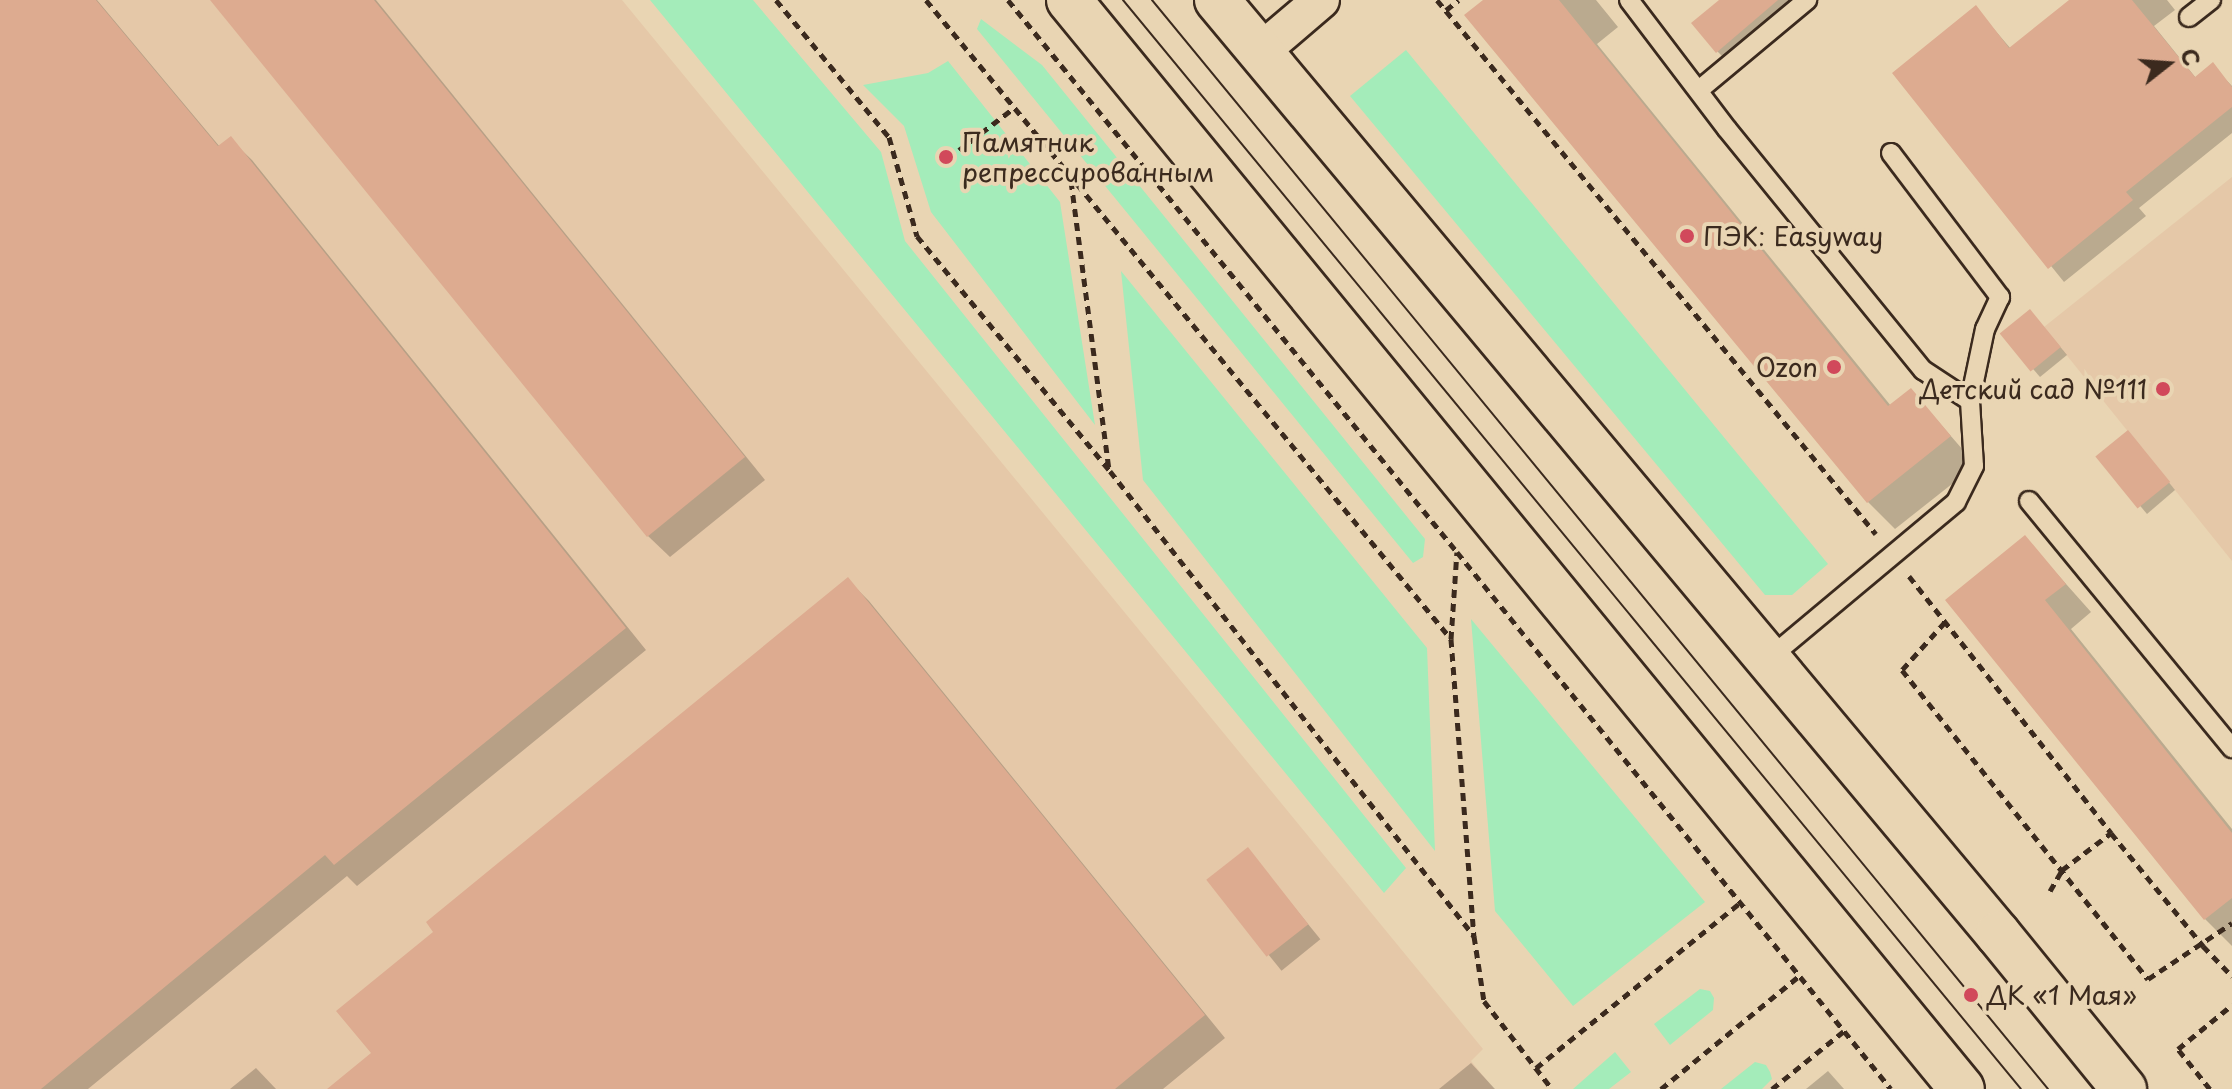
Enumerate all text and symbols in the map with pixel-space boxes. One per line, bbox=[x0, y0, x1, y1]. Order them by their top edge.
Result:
north arrow bbox=[2128, 24, 2208, 104]
text: С bbox=[2173, 44, 2210, 70]
place label: Памятник репрессированным bbox=[962, 126, 1214, 188]
marker: Памятник репрессированным bbox=[937, 148, 955, 166]
place label: ПЭК: Easyway bbox=[1703, 220, 1883, 252]
marker: ПЭК: Easyway bbox=[1678, 227, 1696, 245]
place label: Ozon bbox=[1756, 351, 1818, 383]
marker: Ozon bbox=[1825, 358, 1843, 376]
place label: Детский сад №111 bbox=[1918, 373, 2147, 405]
marker: Детский сад №111 bbox=[2154, 380, 2172, 398]
place label: ДК «1 Мая» bbox=[1987, 979, 2138, 1011]
marker: ДК «1 Мая» bbox=[1962, 986, 1980, 1004]

